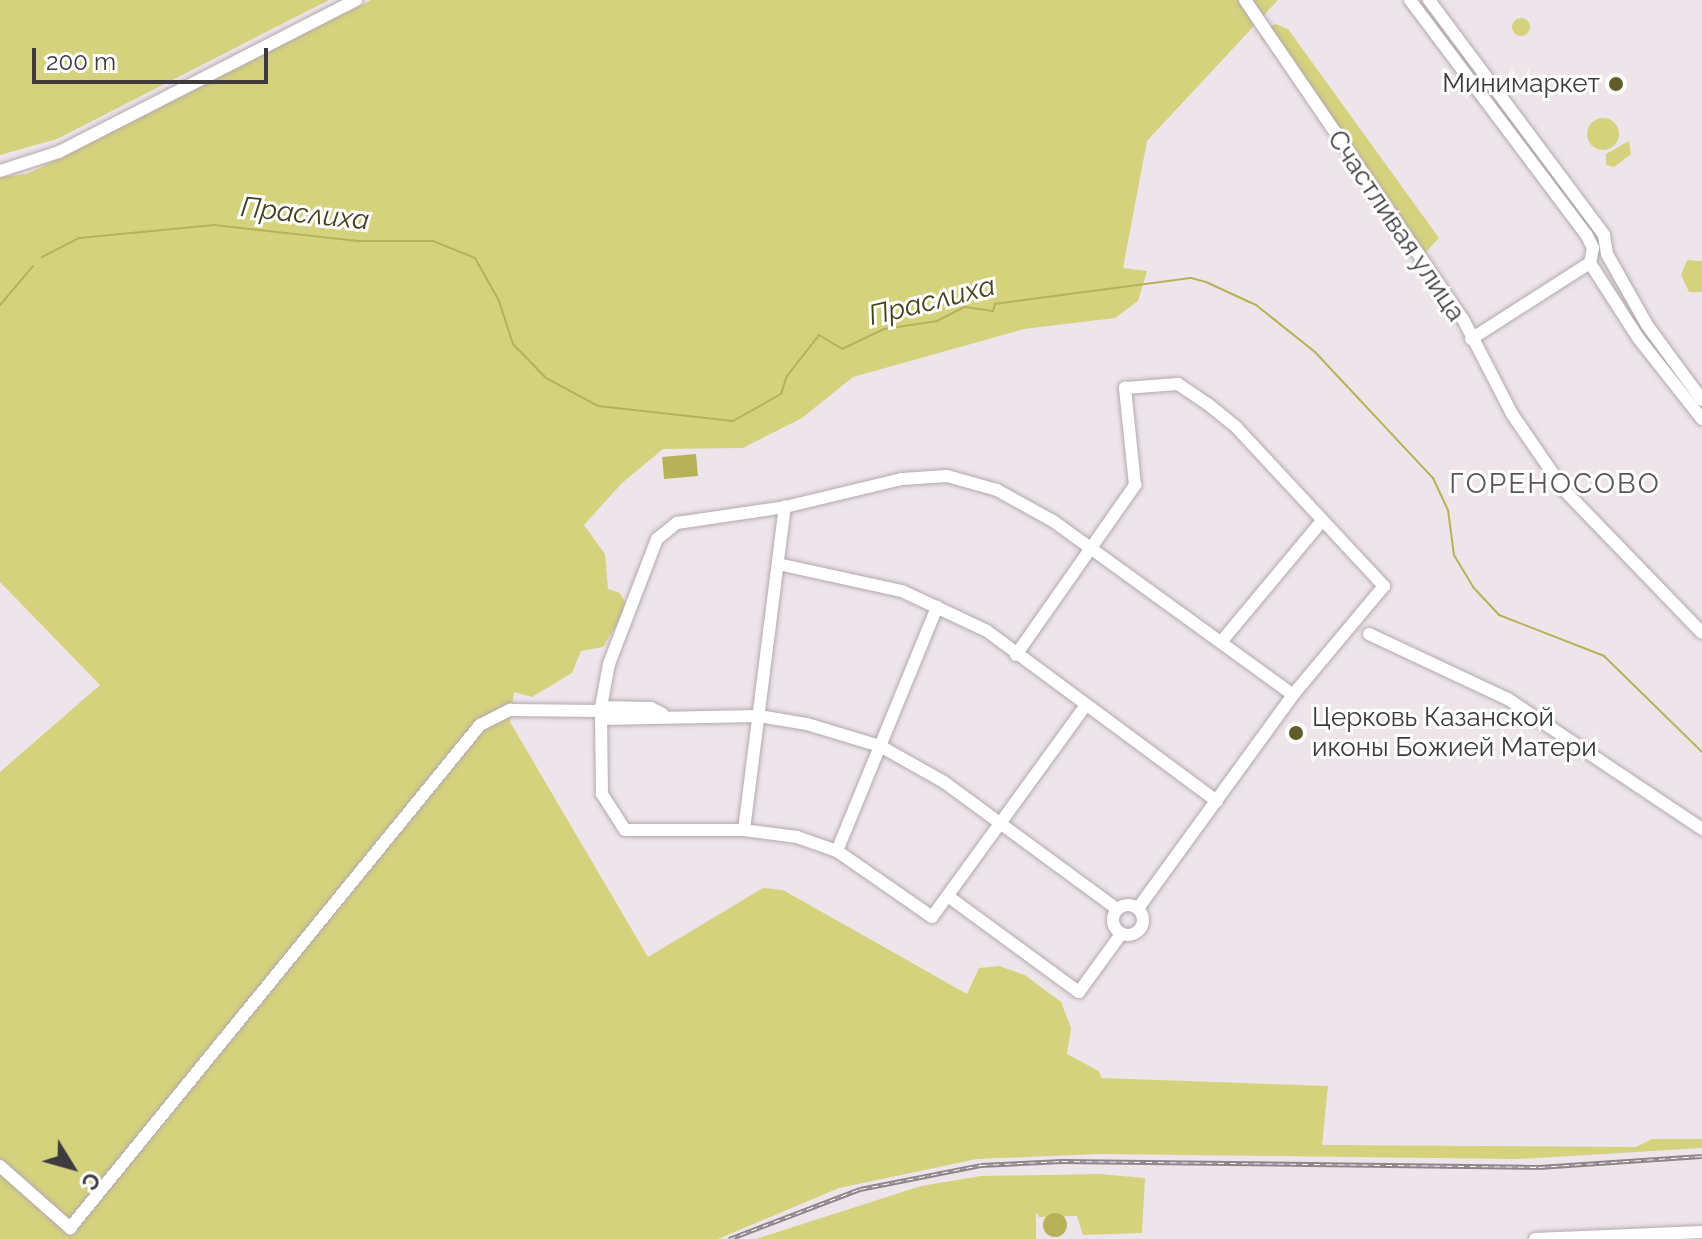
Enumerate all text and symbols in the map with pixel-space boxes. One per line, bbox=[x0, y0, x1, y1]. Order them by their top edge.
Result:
scale bar bbox=[36, 32, 272, 82]
text: 200 m bbox=[46, 47, 116, 76]
place label: Минимаркет bbox=[1442, 68, 1600, 100]
marker: Минимаркет bbox=[1607, 75, 1625, 93]
street label: Счастливая улица bbox=[1320, 124, 1472, 328]
water label: Праслиха bbox=[239, 191, 371, 237]
water label: Праслиха bbox=[865, 269, 999, 333]
district label: ГОРЕНОСОВО bbox=[1449, 467, 1661, 501]
place label: Церковь Казанской иконы Божией Матери bbox=[1312, 702, 1597, 764]
marker: Церковь Казанской иконы Божией Матери bbox=[1287, 724, 1305, 742]
north arrow bbox=[32, 1127, 112, 1207]
text: С bbox=[76, 1168, 106, 1195]

